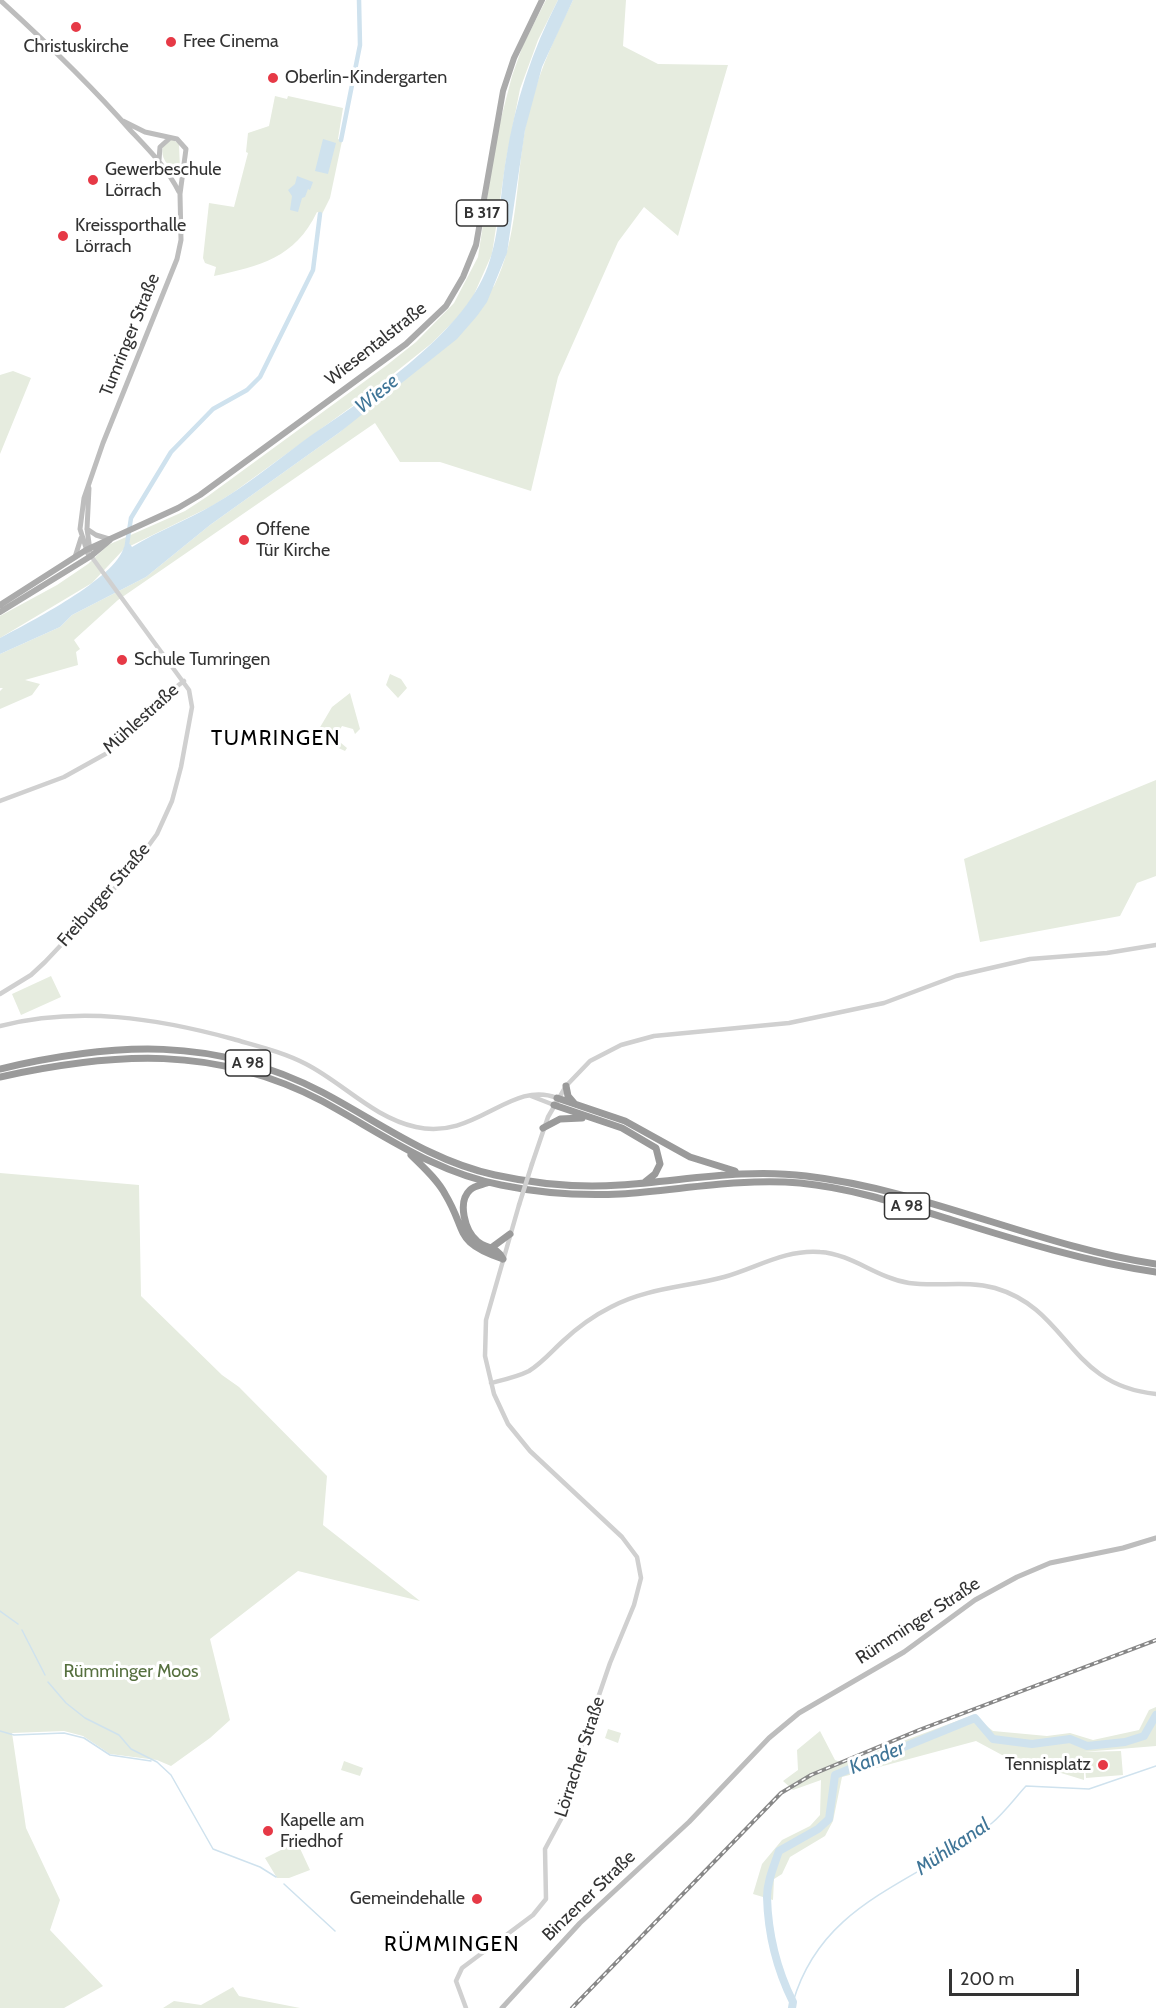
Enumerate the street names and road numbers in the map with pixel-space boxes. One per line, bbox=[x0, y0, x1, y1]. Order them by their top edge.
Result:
road number: B 317 bbox=[456, 200, 508, 226]
street label: Tumringer Straße bbox=[95, 270, 165, 400]
street label: Wiesentalstraße bbox=[321, 298, 431, 390]
street label: Mühlestraße bbox=[99, 679, 183, 759]
street label: Freiburger Straße bbox=[53, 839, 155, 951]
road number: A 98 bbox=[226, 1050, 270, 1076]
road number: A 98 bbox=[884, 1193, 930, 1219]
street label: Rümminger Straße bbox=[852, 1573, 984, 1669]
street label: Lörracher Straße bbox=[550, 1694, 610, 1820]
street label: Binzener Straße bbox=[538, 1846, 640, 1946]

